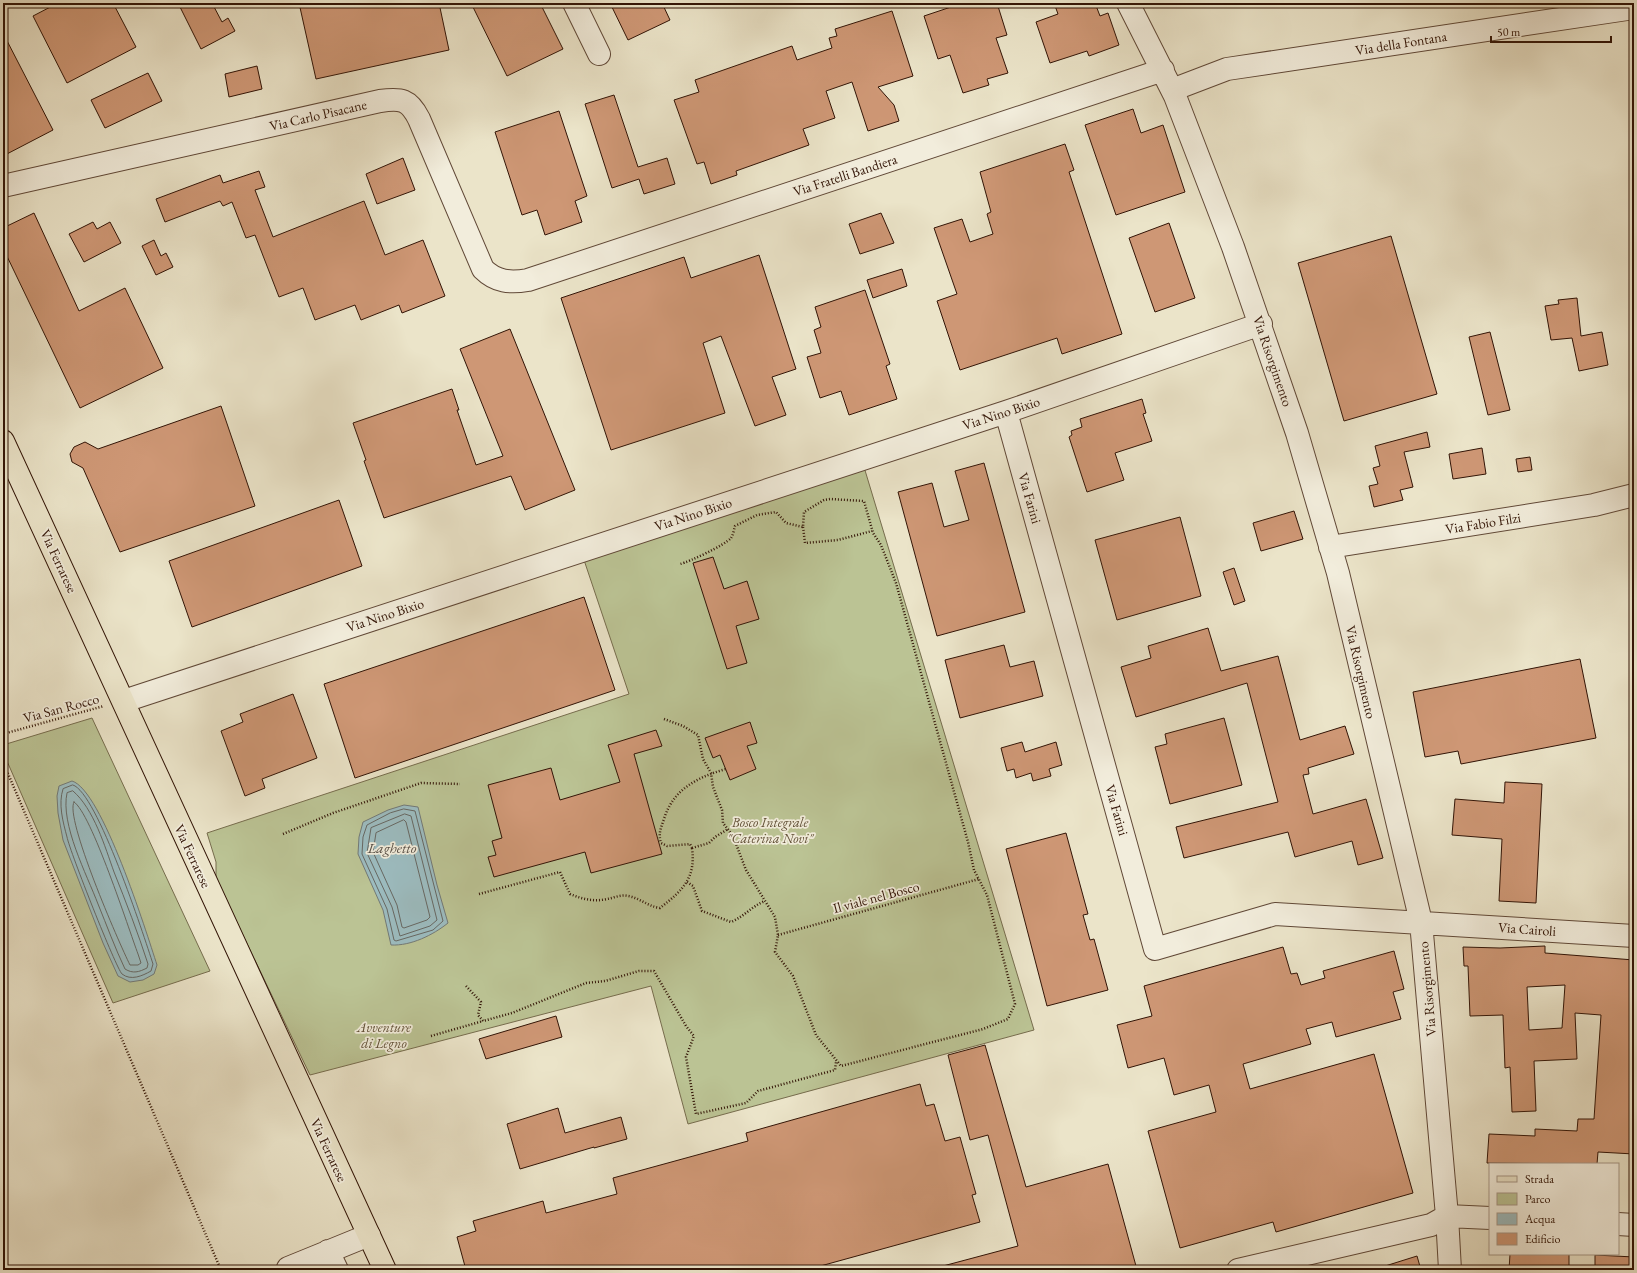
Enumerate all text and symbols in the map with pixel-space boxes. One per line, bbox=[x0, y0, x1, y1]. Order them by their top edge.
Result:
scale bar bbox=[1491, 18, 1611, 44]
text: 50 m bbox=[1497, 24, 1521, 40]
street label: Via della Fontana bbox=[1354, 27, 1449, 59]
street label: Via Carlo Pisacane bbox=[268, 95, 369, 135]
street label: Via Fratelli Bandiera bbox=[791, 150, 900, 200]
street label: Via Risorgimento bbox=[1249, 313, 1297, 409]
street label: Via Nino Bixio bbox=[960, 392, 1042, 434]
street label: Via Farini bbox=[1014, 470, 1046, 526]
street label: Via Nino Bixio bbox=[652, 493, 734, 535]
street label: Via Fabio Filzi bbox=[1444, 508, 1523, 538]
street label: Via Ferrarese bbox=[36, 526, 82, 596]
street label: Via Nino Bixio bbox=[344, 594, 426, 636]
street label: Via Risorgimento bbox=[1342, 624, 1380, 720]
street label: Via San Rocco bbox=[21, 689, 101, 727]
street label: Via Farini bbox=[1101, 782, 1133, 838]
park label: Bosco Integrale "Caterina Novi" bbox=[727, 813, 814, 847]
street label: Via Ferrarese bbox=[170, 821, 216, 891]
water label: Laghetto bbox=[367, 838, 417, 857]
street label: Il viale nel Bosco bbox=[831, 877, 921, 917]
street label: Via Cairoli bbox=[1497, 918, 1557, 940]
street label: Via Risorgimento bbox=[1414, 941, 1440, 1037]
park label: Avventure di Legno bbox=[356, 1018, 411, 1052]
street label: Via Ferrarese bbox=[306, 1115, 352, 1185]
legend bbox=[1489, 1163, 1619, 1255]
text: Strada bbox=[1525, 1171, 1554, 1187]
text: Parco bbox=[1525, 1191, 1550, 1207]
text: Acqua bbox=[1524, 1211, 1556, 1227]
text: Edificio bbox=[1525, 1231, 1561, 1247]

